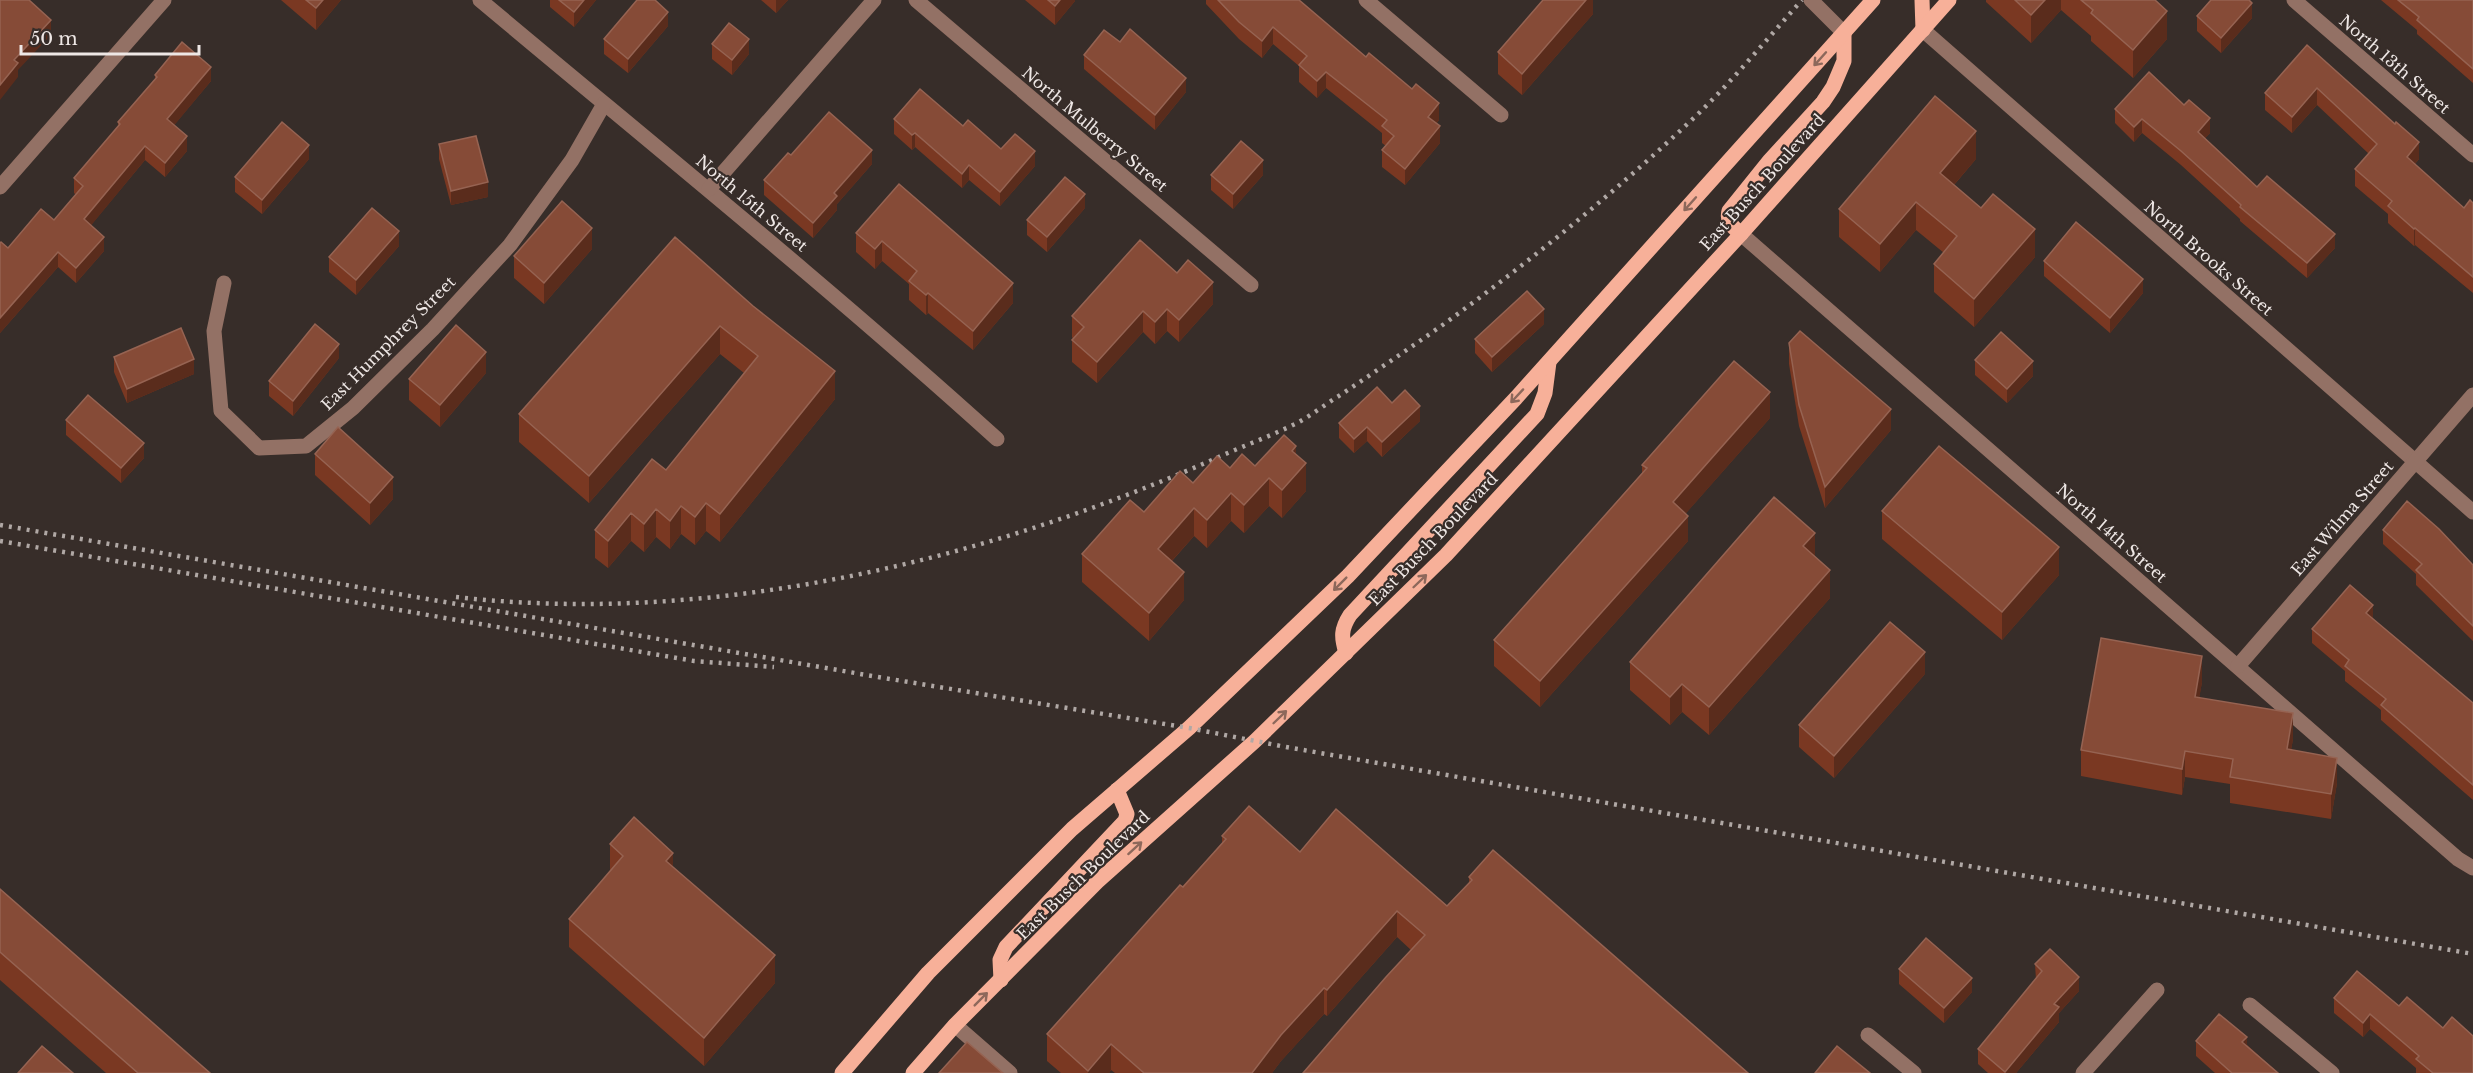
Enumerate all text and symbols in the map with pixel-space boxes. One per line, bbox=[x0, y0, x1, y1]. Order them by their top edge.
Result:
street label: North 13th Street bbox=[2335, 10, 2455, 118]
scale bar bbox=[21, 18, 200, 56]
text: 50 m bbox=[30, 28, 78, 50]
one-way arrow bbox=[1813, 52, 1827, 67]
street label: North Mulberry Street bbox=[1018, 62, 1172, 196]
street label: East Busch Boulevard bbox=[1695, 109, 1829, 254]
street label: North 15th Street bbox=[692, 150, 812, 256]
one-way arrow bbox=[1683, 197, 1697, 212]
street label: North Brooks Street bbox=[2140, 197, 2278, 319]
street label: East Humphrey Street bbox=[317, 272, 459, 414]
one-way arrow bbox=[1511, 388, 1525, 403]
street label: East Wilma Street bbox=[2287, 456, 2397, 580]
street label: East Busch Boulevard bbox=[1364, 468, 1502, 610]
street label: North 14th Street bbox=[2053, 480, 2171, 586]
one-way arrow bbox=[1412, 573, 1427, 588]
one-way arrow bbox=[1333, 576, 1347, 591]
one-way arrow bbox=[1272, 710, 1287, 724]
street label: East Busch Boulevard bbox=[1012, 806, 1154, 944]
one-way arrow bbox=[1128, 841, 1143, 855]
one-way arrow bbox=[974, 992, 989, 1007]

